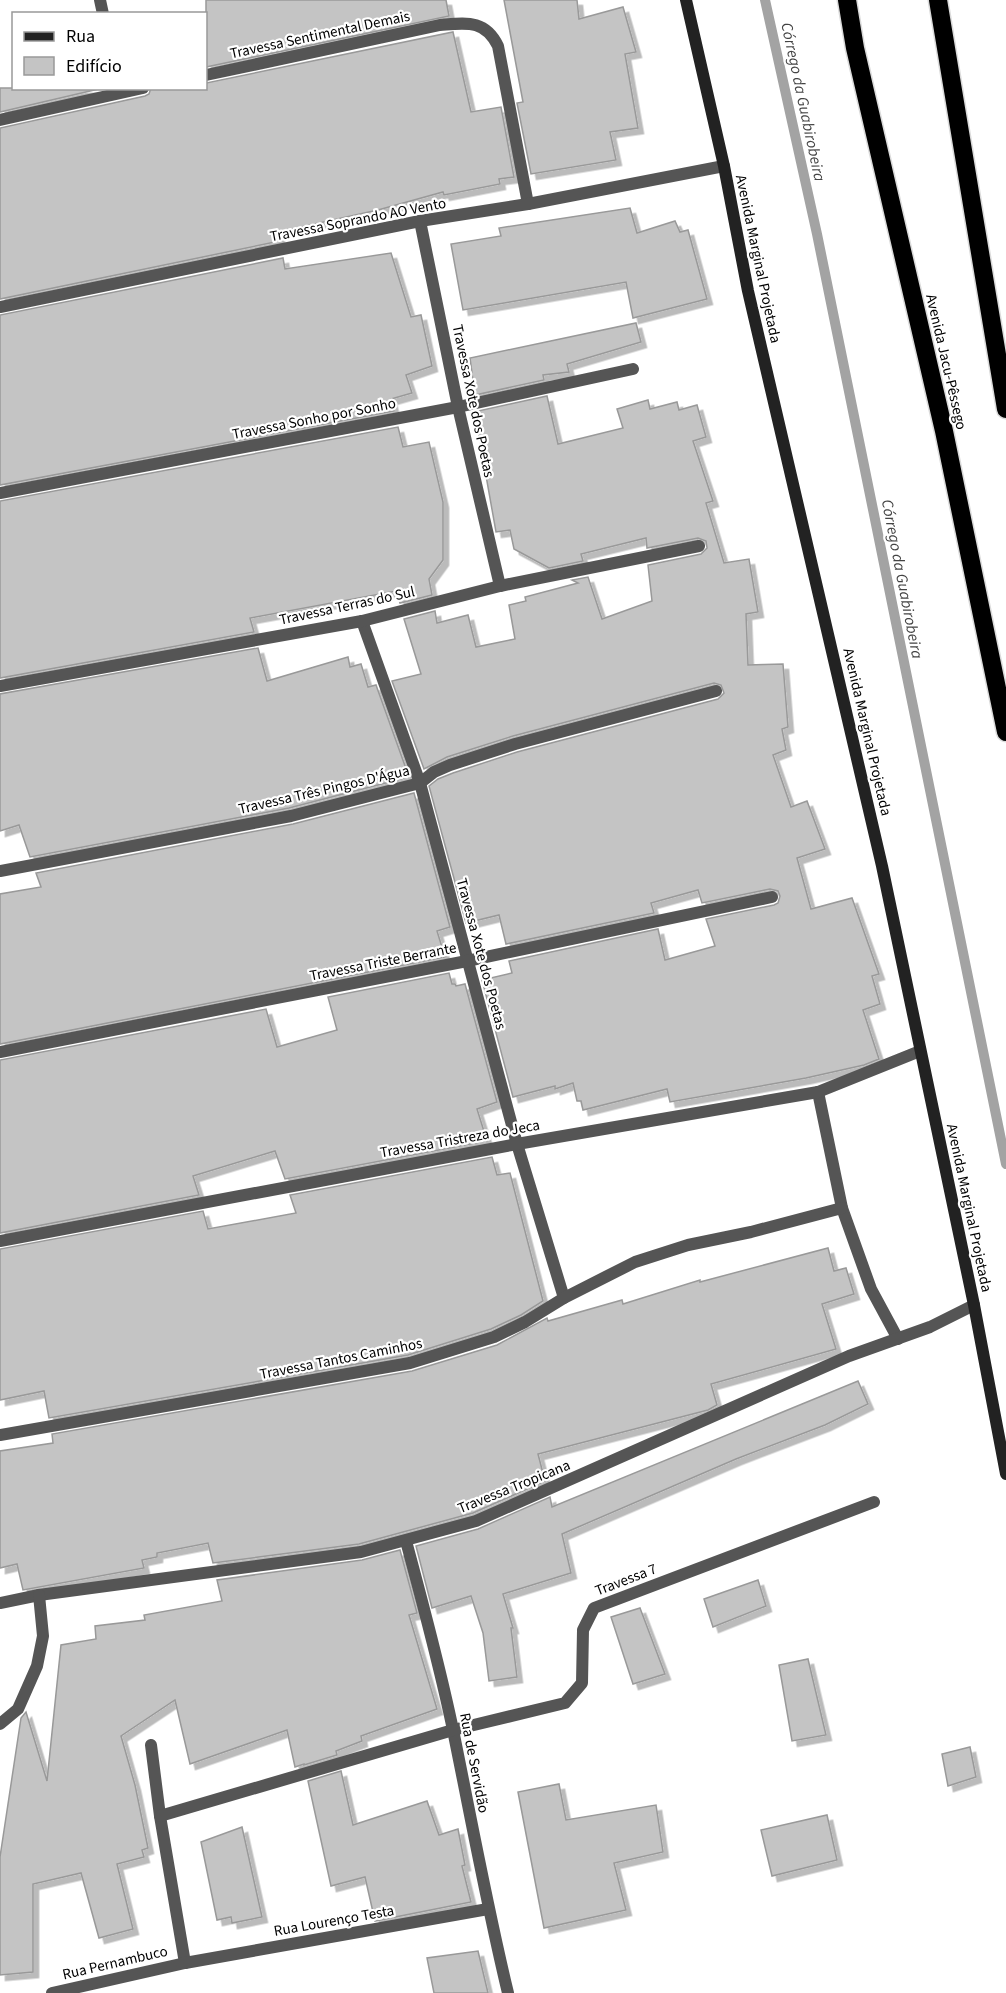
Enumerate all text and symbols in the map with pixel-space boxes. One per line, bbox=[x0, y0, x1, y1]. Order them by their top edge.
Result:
street label: Travessa Sentimental Demais bbox=[228, 6, 412, 64]
legend bbox=[12, 12, 207, 90]
water label: Córrego da Guabirobeira bbox=[775, 21, 831, 184]
text: Rua bbox=[66, 24, 95, 49]
text: Edifício bbox=[66, 54, 122, 79]
street label: Avenida Marginal Projetada bbox=[730, 173, 786, 345]
street label: Travessa Soprando AO Vento bbox=[268, 193, 448, 247]
street label: Avenida Jacu-Pêssego bbox=[920, 292, 972, 432]
street label: Travessa Xote dos Poetas bbox=[447, 323, 499, 479]
street label: Travessa Sonho por Sonho bbox=[230, 393, 398, 445]
water label: Córrego da Guabirobeira bbox=[876, 497, 928, 661]
street label: Travessa Terras do Sul bbox=[277, 581, 417, 631]
street label: Avenida Marginal Projetada bbox=[837, 646, 897, 818]
street label: Travessa Três Pingos D'Água bbox=[236, 760, 412, 820]
street label: Travessa Xote dos Poetas bbox=[451, 876, 511, 1032]
street label: Travessa Triste Berrante bbox=[308, 937, 458, 987]
street label: Travessa Tristreza do Jeca bbox=[378, 1115, 542, 1163]
street label: Avenida Marginal Projetada bbox=[941, 1122, 997, 1294]
street label: Travessa Tantos Caminhos bbox=[258, 1333, 424, 1385]
street label: Travessa Tropicana bbox=[455, 1455, 573, 1519]
street label: Travessa 7 bbox=[592, 1559, 660, 1601]
street label: Rua de Servidão bbox=[454, 1711, 494, 1815]
street label: Rua Lourenço Testa bbox=[272, 1900, 396, 1942]
street label: Rua Pernambuco bbox=[60, 1941, 170, 1985]

